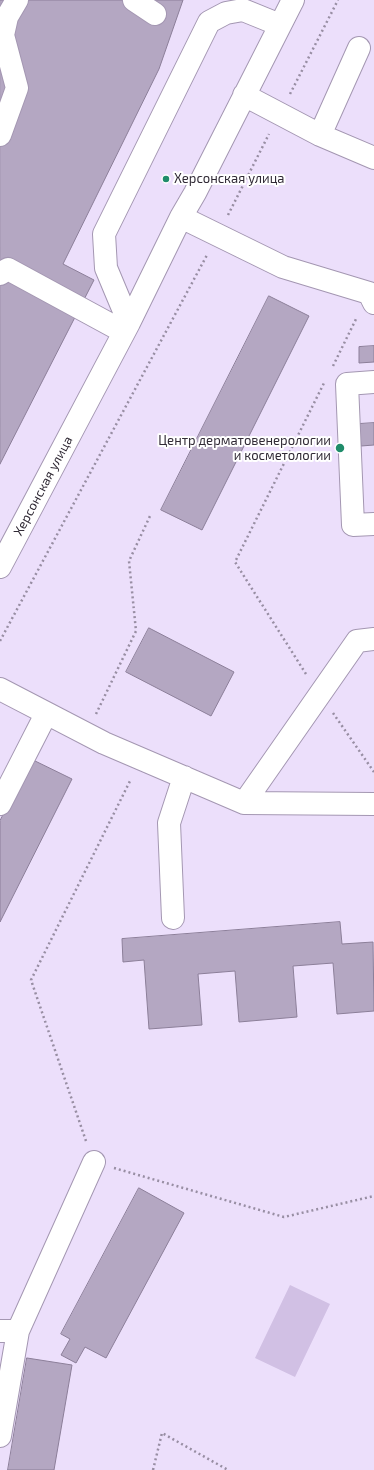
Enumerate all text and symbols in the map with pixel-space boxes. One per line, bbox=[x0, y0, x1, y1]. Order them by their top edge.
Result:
place label: Херсонская улица bbox=[174, 171, 285, 187]
marker: Херсонская улица bbox=[161, 174, 171, 184]
place label: Центр дерматовенерологии и косметологии bbox=[158, 433, 331, 464]
street label: Херсонская улица bbox=[10, 434, 76, 538]
marker: Центр дерматовенерологии и косметологии bbox=[334, 442, 346, 454]

